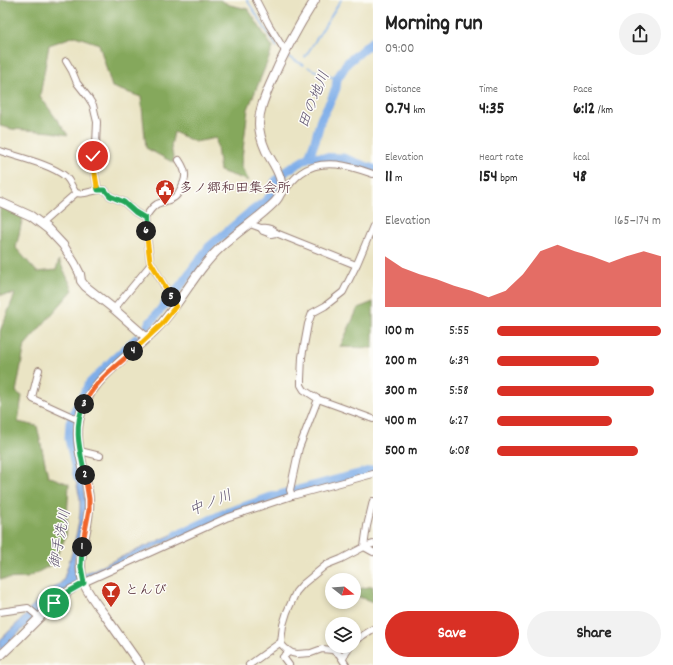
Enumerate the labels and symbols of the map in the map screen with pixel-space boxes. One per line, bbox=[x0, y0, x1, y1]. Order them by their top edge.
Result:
water label: 田の地川 bbox=[294, 68, 336, 132]
pin bbox=[76, 139, 110, 173]
public building icon: 多ノ郷和田集会所 bbox=[154, 178, 176, 206]
place label: 多ノ郷和田集会所 bbox=[179, 179, 291, 199]
pin: 6 bbox=[136, 221, 156, 241]
pin: 5 bbox=[161, 287, 181, 307]
pin: 4 bbox=[123, 341, 143, 361]
pin: 3 bbox=[74, 394, 94, 414]
pin: 2 bbox=[75, 465, 95, 485]
water label: 中ノ川 bbox=[186, 485, 236, 523]
water label: 御手洗川 bbox=[44, 507, 78, 571]
pin: 1 bbox=[72, 537, 92, 557]
north arrow bbox=[325, 573, 361, 609]
bar icon: とんび bbox=[100, 580, 122, 608]
place label: とんび bbox=[125, 581, 167, 601]
pin bbox=[37, 586, 71, 620]

